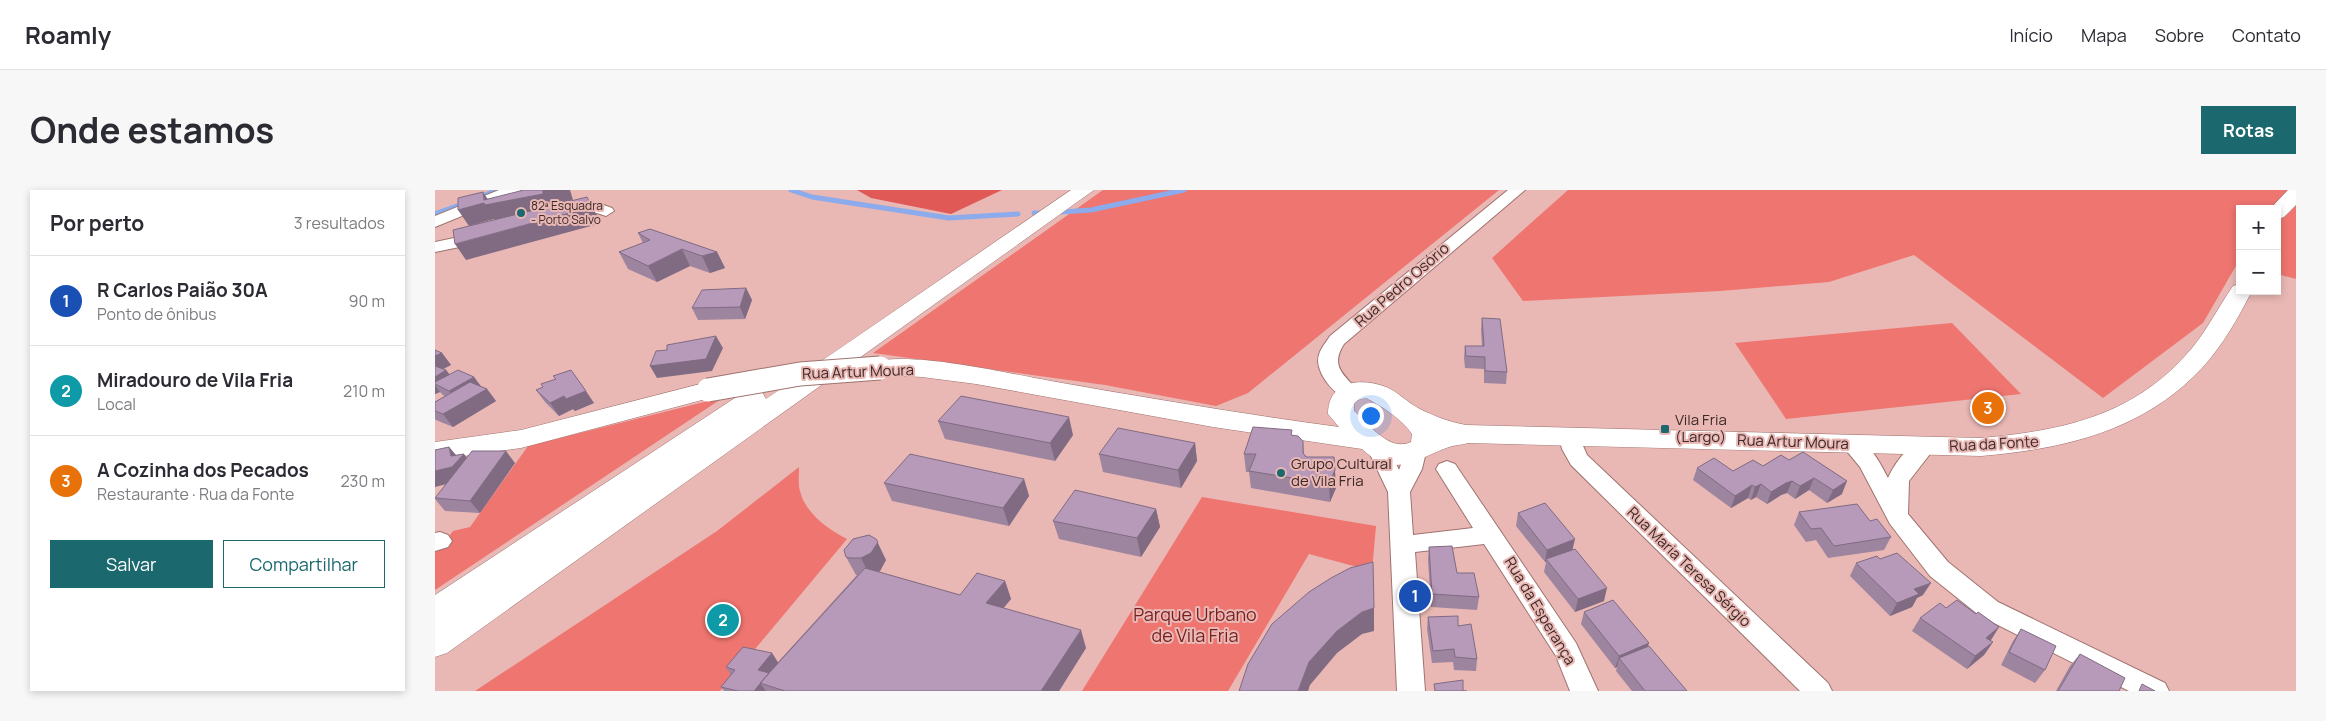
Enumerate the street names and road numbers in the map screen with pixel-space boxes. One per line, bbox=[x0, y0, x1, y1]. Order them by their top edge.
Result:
street label: Rua Pedro Osório bbox=[1350, 238, 1454, 332]
street label: Rua Artur Moura bbox=[802, 359, 914, 384]
street label: Rua Artur Moura bbox=[1737, 429, 1849, 454]
street label: Rua da Fonte bbox=[1949, 431, 2039, 456]
street label: Rua Maria Teresa Sérgio bbox=[1623, 502, 1756, 632]
street label: Rua da Esperança bbox=[1500, 553, 1581, 669]

